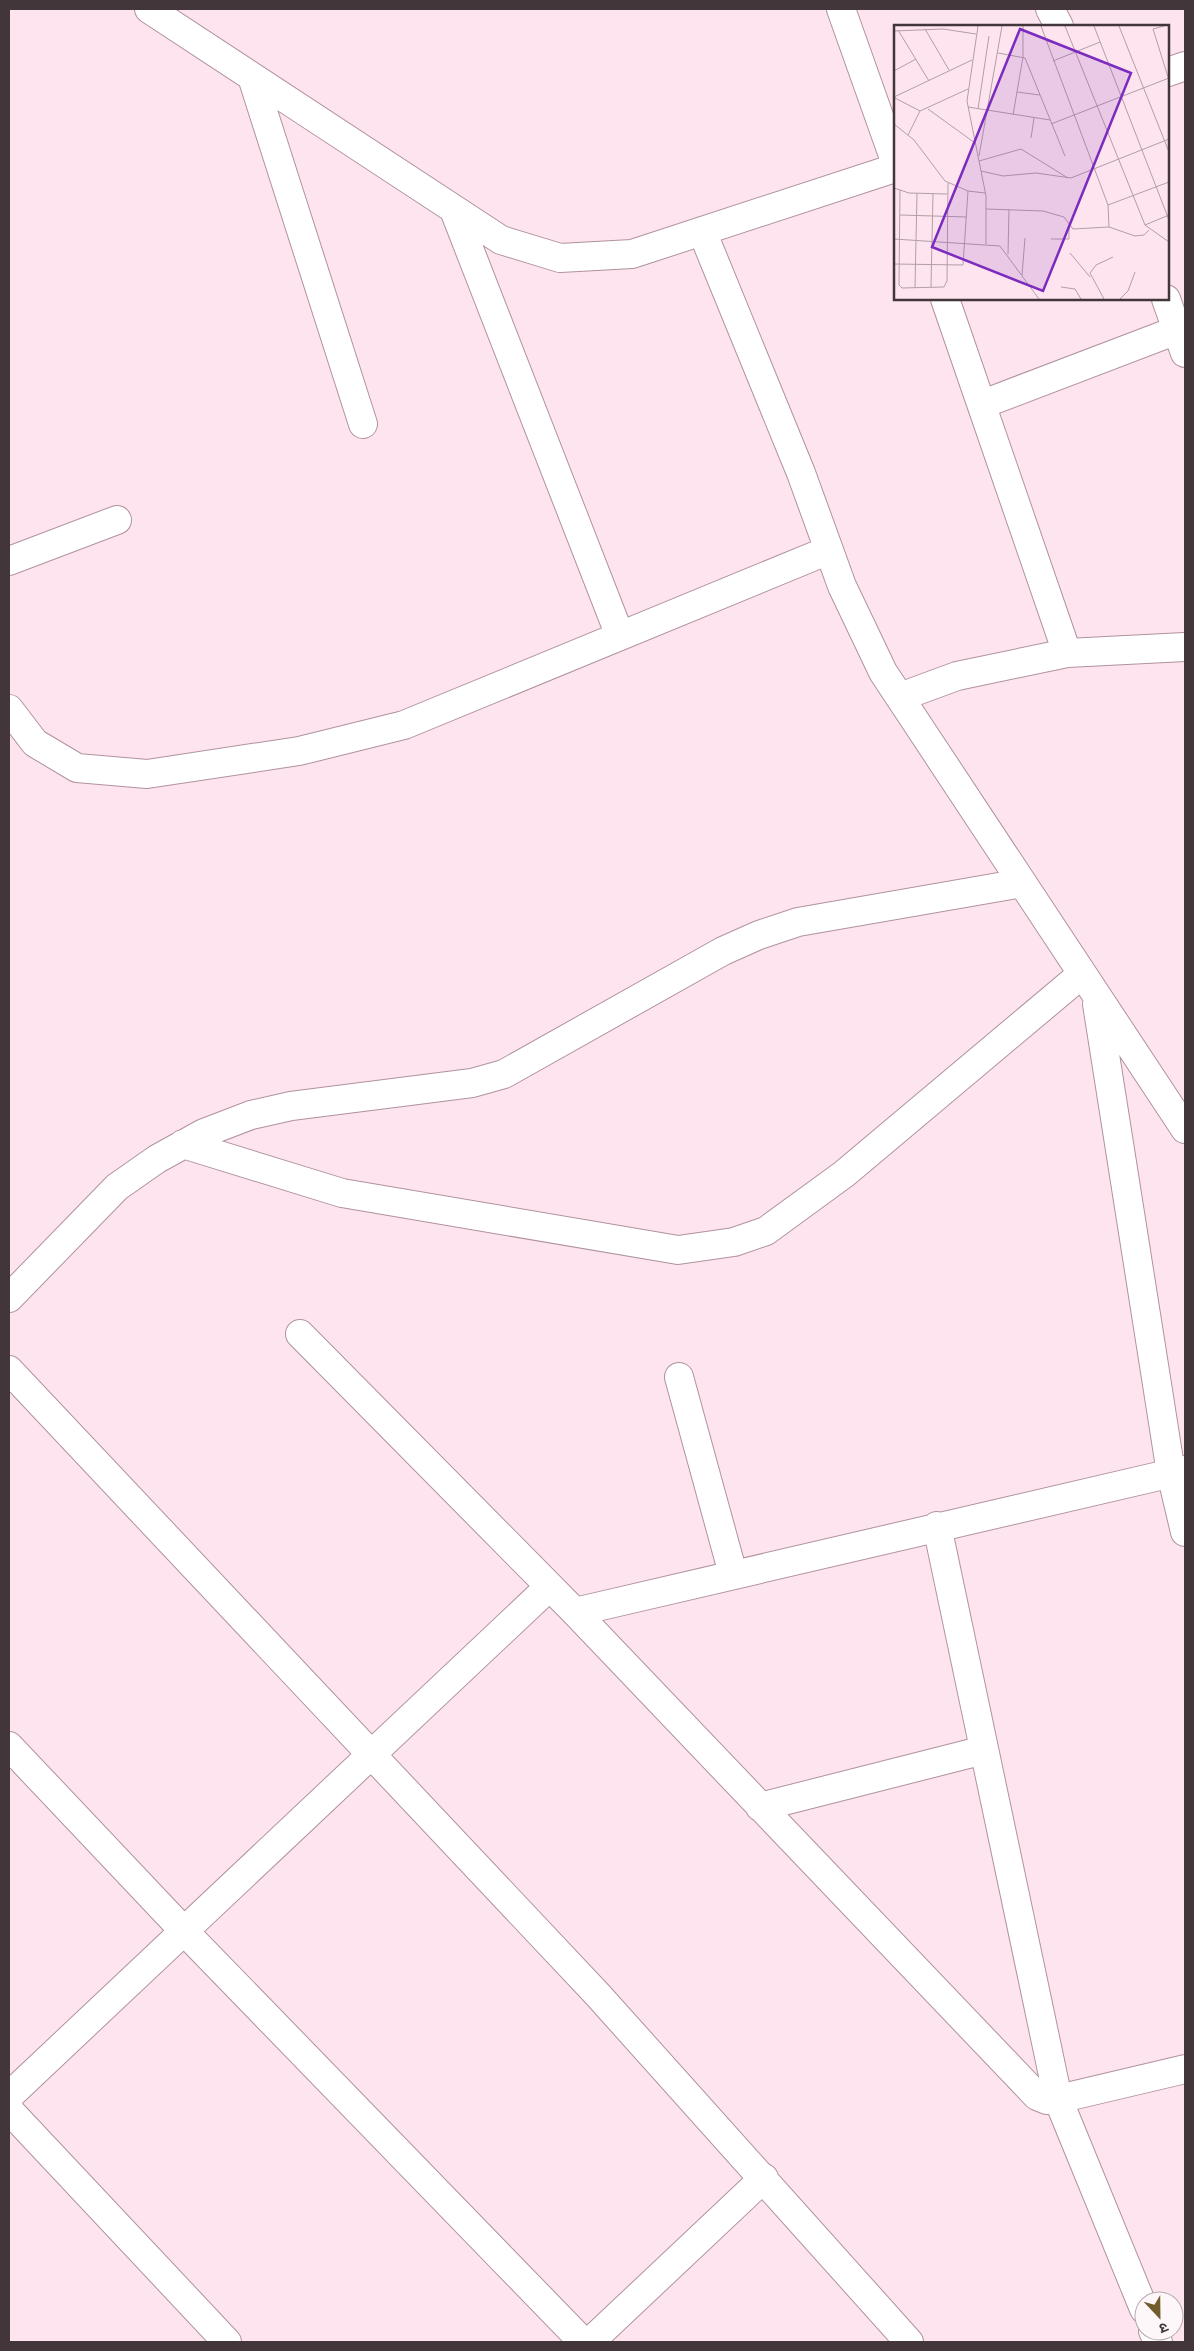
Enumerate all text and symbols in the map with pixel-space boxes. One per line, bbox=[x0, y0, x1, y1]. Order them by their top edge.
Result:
inset map bbox=[894, 25, 1169, 300]
north arrow bbox=[1134, 2291, 1184, 2341]
text: उ bbox=[1156, 2319, 1171, 2337]

